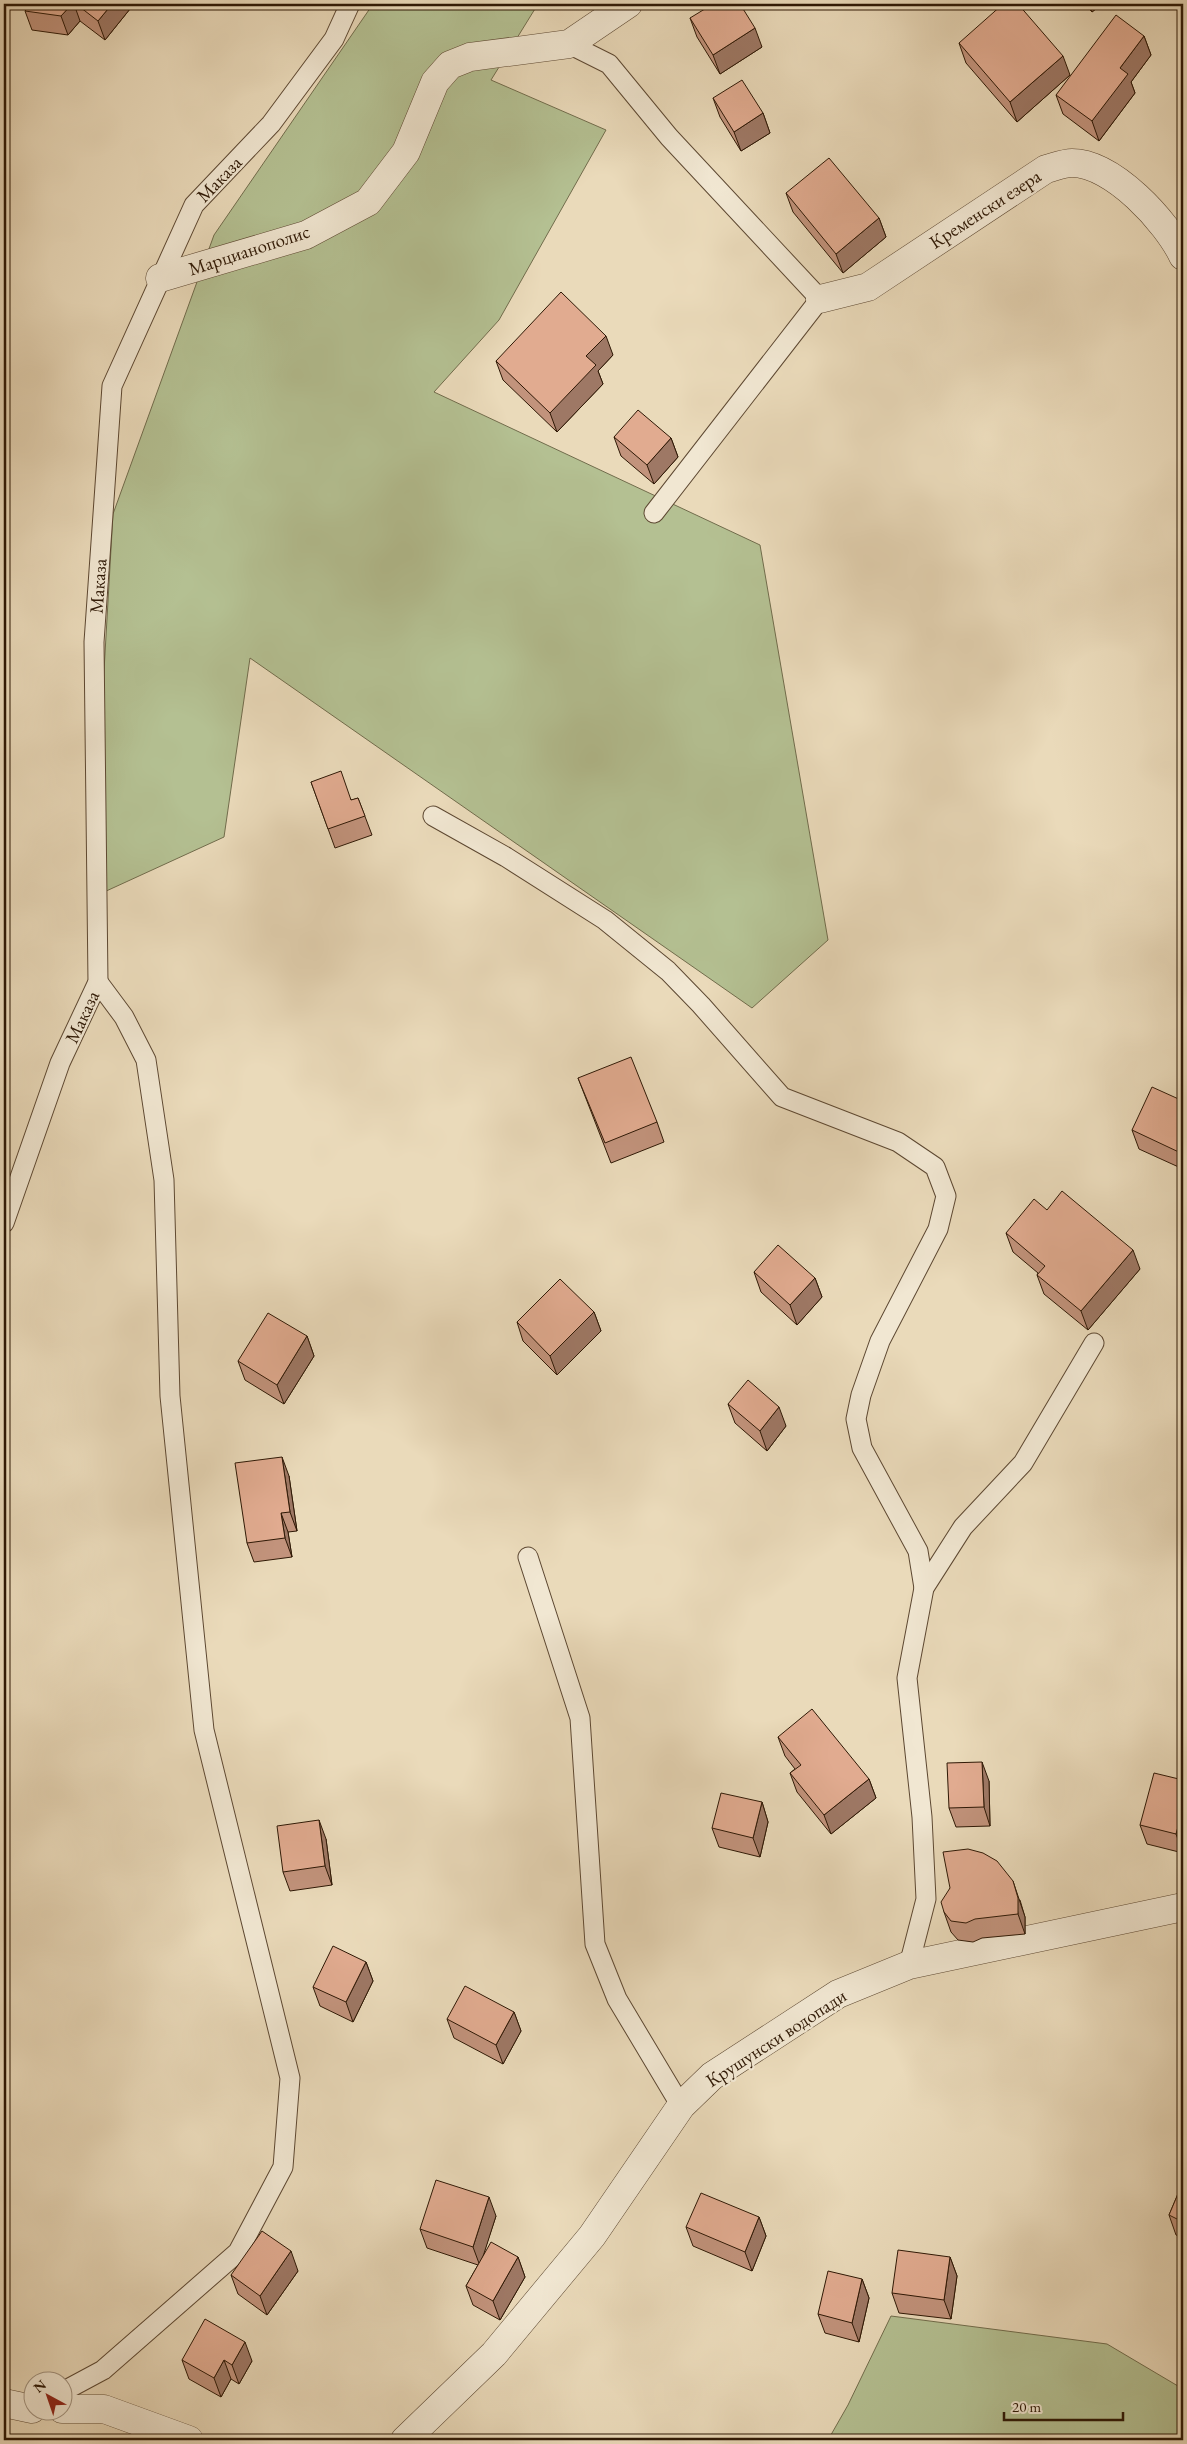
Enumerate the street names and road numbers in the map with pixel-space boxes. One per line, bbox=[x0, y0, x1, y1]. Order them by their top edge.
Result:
street label: Маказа bbox=[191, 150, 248, 208]
street label: Кременски езера bbox=[924, 163, 1046, 254]
street label: Марцианополис bbox=[185, 219, 313, 281]
street label: Маказа bbox=[84, 557, 112, 614]
street label: Маказа bbox=[59, 986, 105, 1047]
street label: Крушунски водопади bbox=[701, 1983, 851, 2093]

